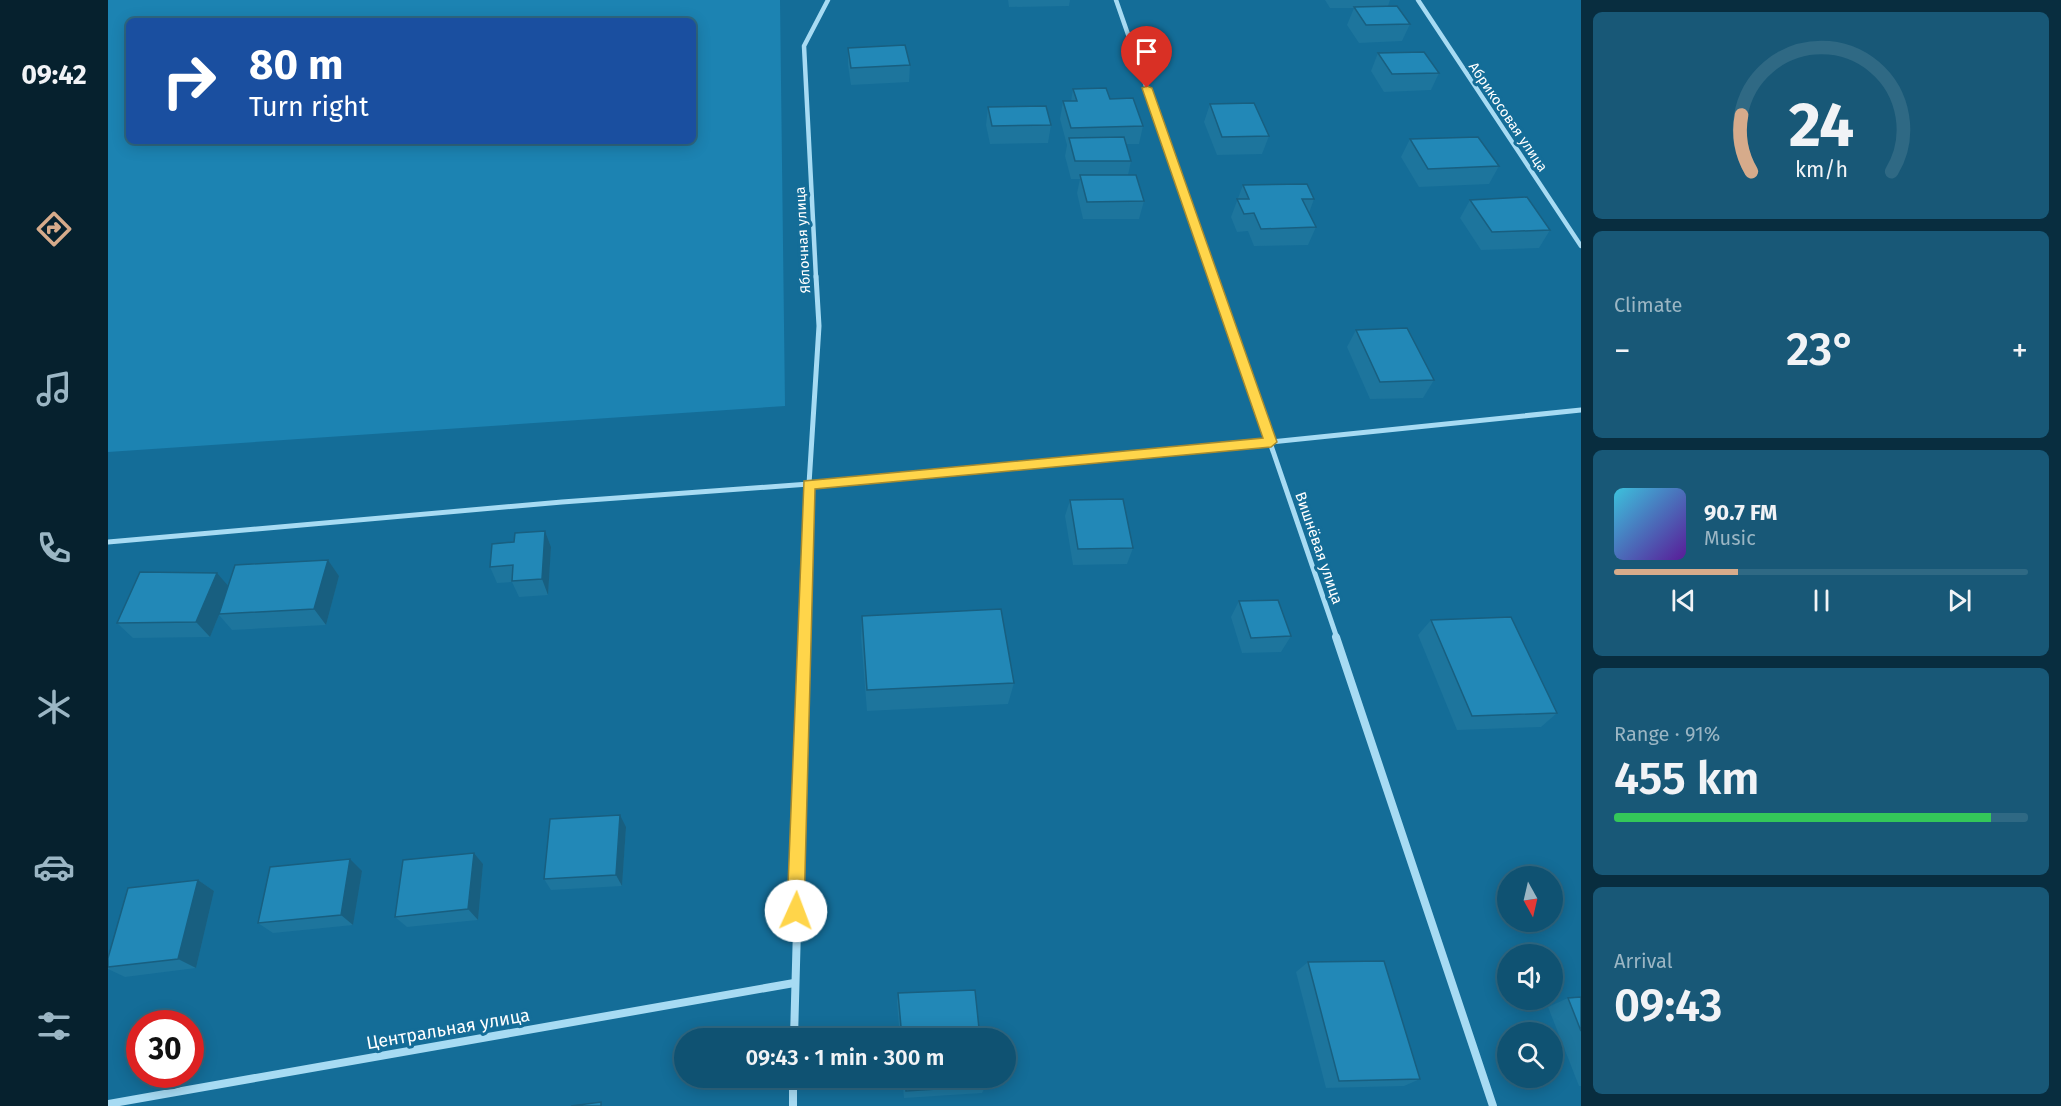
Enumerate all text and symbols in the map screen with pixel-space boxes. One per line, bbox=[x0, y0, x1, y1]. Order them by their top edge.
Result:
pin bbox=[1121, 26, 1172, 88]
icon: arrive bbox=[1130, 35, 1163, 68]
text: 80 m bbox=[249, 40, 343, 90]
icon: right bbox=[150, 42, 228, 120]
text: 09:42 bbox=[21, 59, 87, 91]
street label: Абрикосовая улица bbox=[1465, 59, 1551, 175]
text: 24 bbox=[1788, 89, 1854, 164]
text: Turn right bbox=[249, 91, 369, 123]
text: km/h bbox=[1794, 158, 1848, 184]
street label: Яблочная улица bbox=[792, 186, 814, 294]
icon: directions bbox=[33, 208, 75, 250]
text: Climate bbox=[1614, 293, 1682, 317]
text: 23° bbox=[1786, 323, 1856, 377]
text: − bbox=[1614, 331, 1631, 371]
text: + bbox=[2012, 331, 2028, 371]
icon: music bbox=[33, 368, 75, 410]
street label: Вишнёвая улица bbox=[1291, 489, 1347, 607]
text: 90.7 FM bbox=[1704, 499, 1777, 526]
text: Music bbox=[1704, 526, 1756, 550]
icon: phone bbox=[33, 527, 75, 569]
icon: previous bbox=[1667, 584, 1700, 617]
icon: pause bbox=[1805, 584, 1838, 617]
icon: next bbox=[1943, 584, 1976, 617]
icon: climate bbox=[33, 686, 75, 728]
text: Range · 91% bbox=[1614, 722, 1720, 746]
text: 455 km bbox=[1614, 752, 1759, 806]
icon: car bbox=[33, 846, 75, 888]
north arrow bbox=[1497, 866, 1563, 932]
map controls bbox=[1497, 866, 1563, 1088]
position arrow bbox=[764, 879, 828, 943]
button: sound bbox=[1497, 944, 1563, 1010]
text: Arrival bbox=[1614, 949, 1673, 973]
text: 09:43 bbox=[1614, 979, 1723, 1033]
street label: Центральная улица bbox=[364, 1004, 532, 1054]
icon: filters bbox=[33, 1005, 75, 1047]
speed limit sign: 30 bbox=[126, 1010, 204, 1088]
button: search bbox=[1497, 1022, 1563, 1088]
text: 09:43 · 1 min · 300 m bbox=[746, 1044, 944, 1071]

